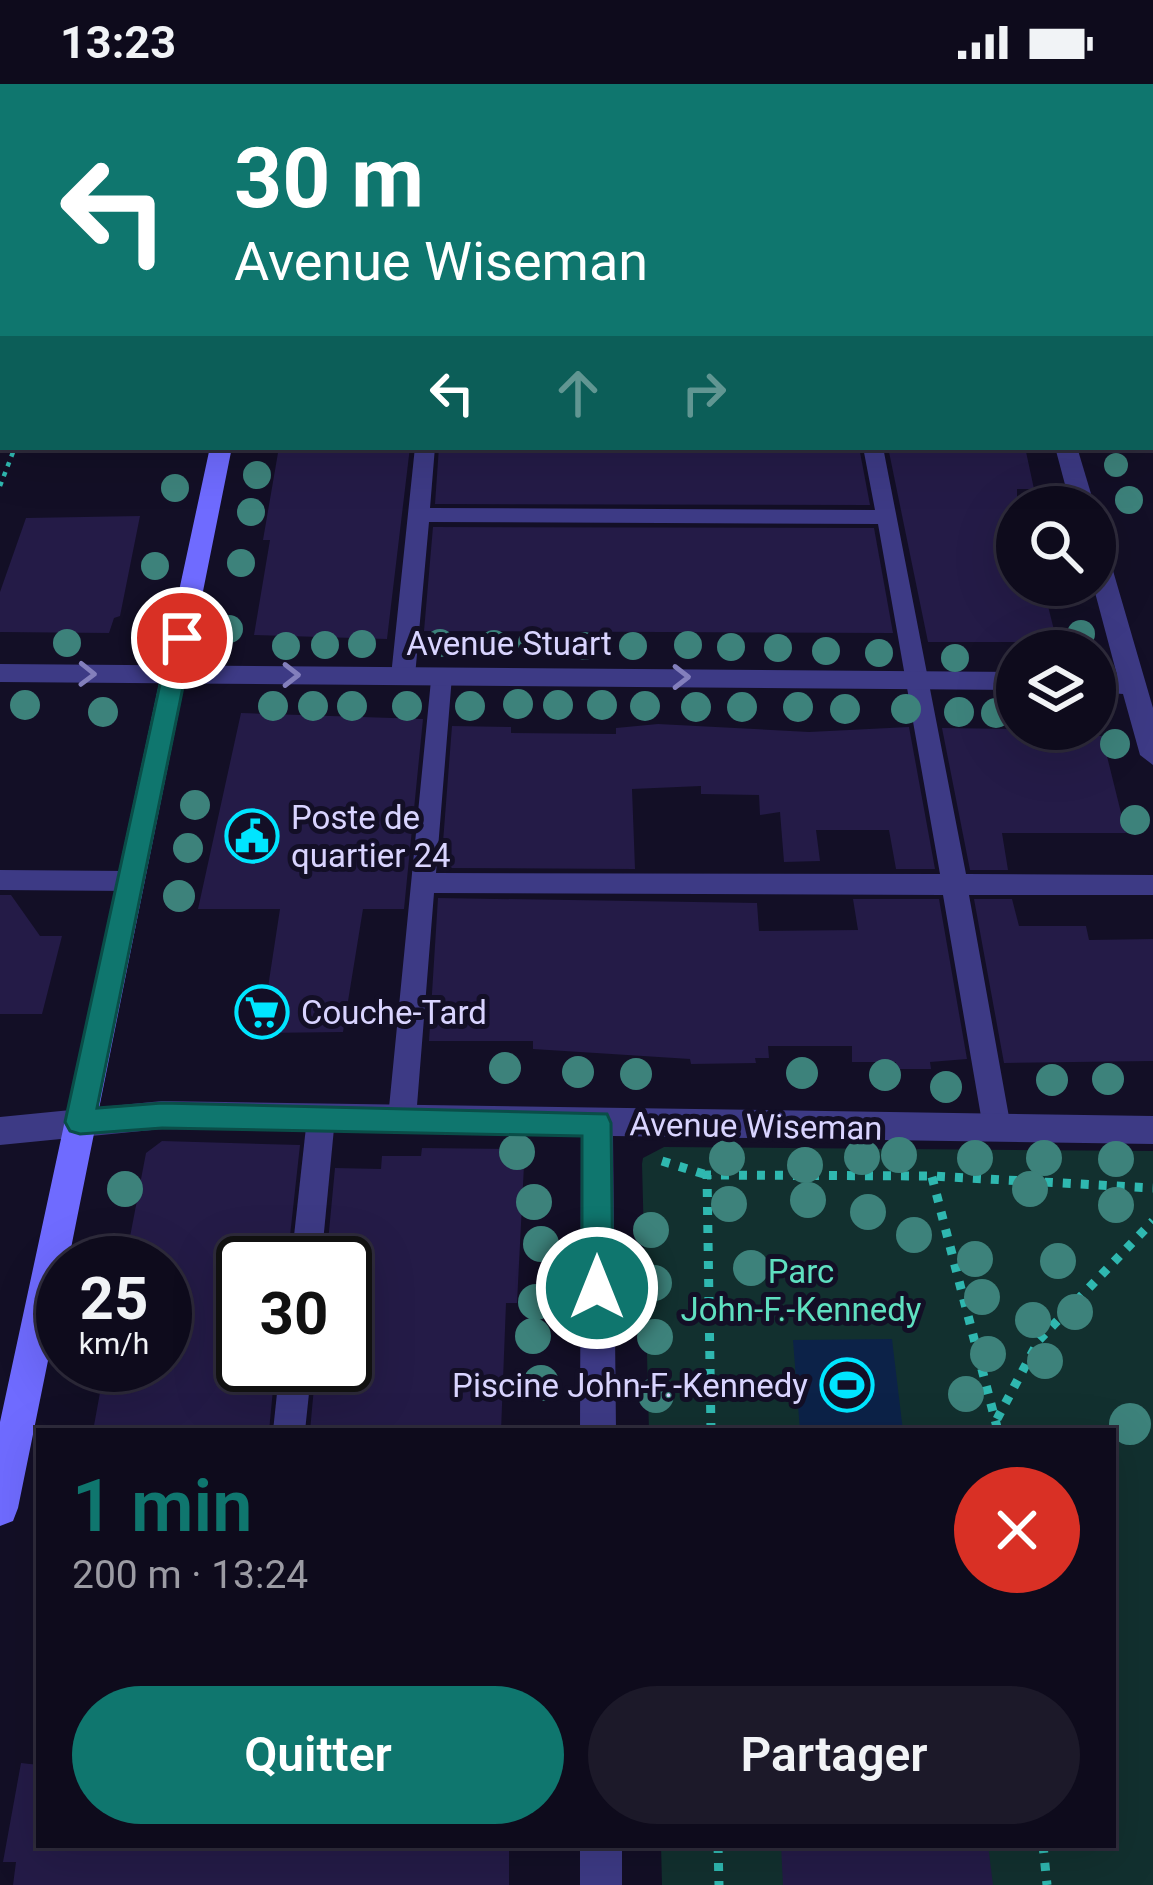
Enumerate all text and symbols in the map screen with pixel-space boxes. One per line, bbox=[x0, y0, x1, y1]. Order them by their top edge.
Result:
text: 13:23 bbox=[60, 16, 176, 69]
text: 30 m bbox=[234, 129, 424, 228]
icon: left bbox=[36, 132, 192, 288]
text: Avenue Wiseman bbox=[234, 230, 648, 293]
icon: left bbox=[419, 360, 485, 426]
icon: ahead bbox=[545, 360, 611, 426]
icon: right bbox=[671, 360, 737, 426]
map controls bbox=[996, 486, 1116, 750]
button: search bbox=[996, 486, 1116, 606]
pin bbox=[131, 587, 233, 689]
icon: arrive bbox=[149, 605, 215, 671]
street label: Avenue Stuart bbox=[406, 624, 612, 663]
button: layers bbox=[996, 630, 1116, 750]
one-way arrow bbox=[79, 661, 97, 687]
one-way arrow bbox=[283, 662, 301, 688]
one-way arrow bbox=[673, 664, 691, 690]
place label: Poste de quartier 24 bbox=[291, 798, 451, 875]
public building icon: Poste de quartier 24 bbox=[224, 808, 280, 864]
supermarket icon: Couche-Tard bbox=[234, 984, 290, 1040]
place label: Couche-Tard bbox=[301, 993, 487, 1032]
street label: Avenue Wiseman bbox=[629, 1104, 883, 1148]
position arrow bbox=[534, 1225, 660, 1351]
speed limit sign: 30 bbox=[216, 1236, 372, 1392]
park label: Parc John-F.-Kennedy bbox=[681, 1252, 922, 1329]
text: 25 bbox=[80, 1263, 148, 1334]
text: km/h bbox=[79, 1326, 149, 1361]
sports icon: Piscine John-F.-Kennedy bbox=[819, 1357, 875, 1413]
place label: Piscine John-F.-Kennedy bbox=[452, 1366, 808, 1405]
text: 1 min bbox=[72, 1464, 253, 1549]
button: close bbox=[954, 1467, 1080, 1593]
text: 200 m · 13:24 bbox=[72, 1552, 308, 1598]
button: Quitter bbox=[72, 1686, 564, 1824]
button: Partager bbox=[588, 1686, 1080, 1824]

